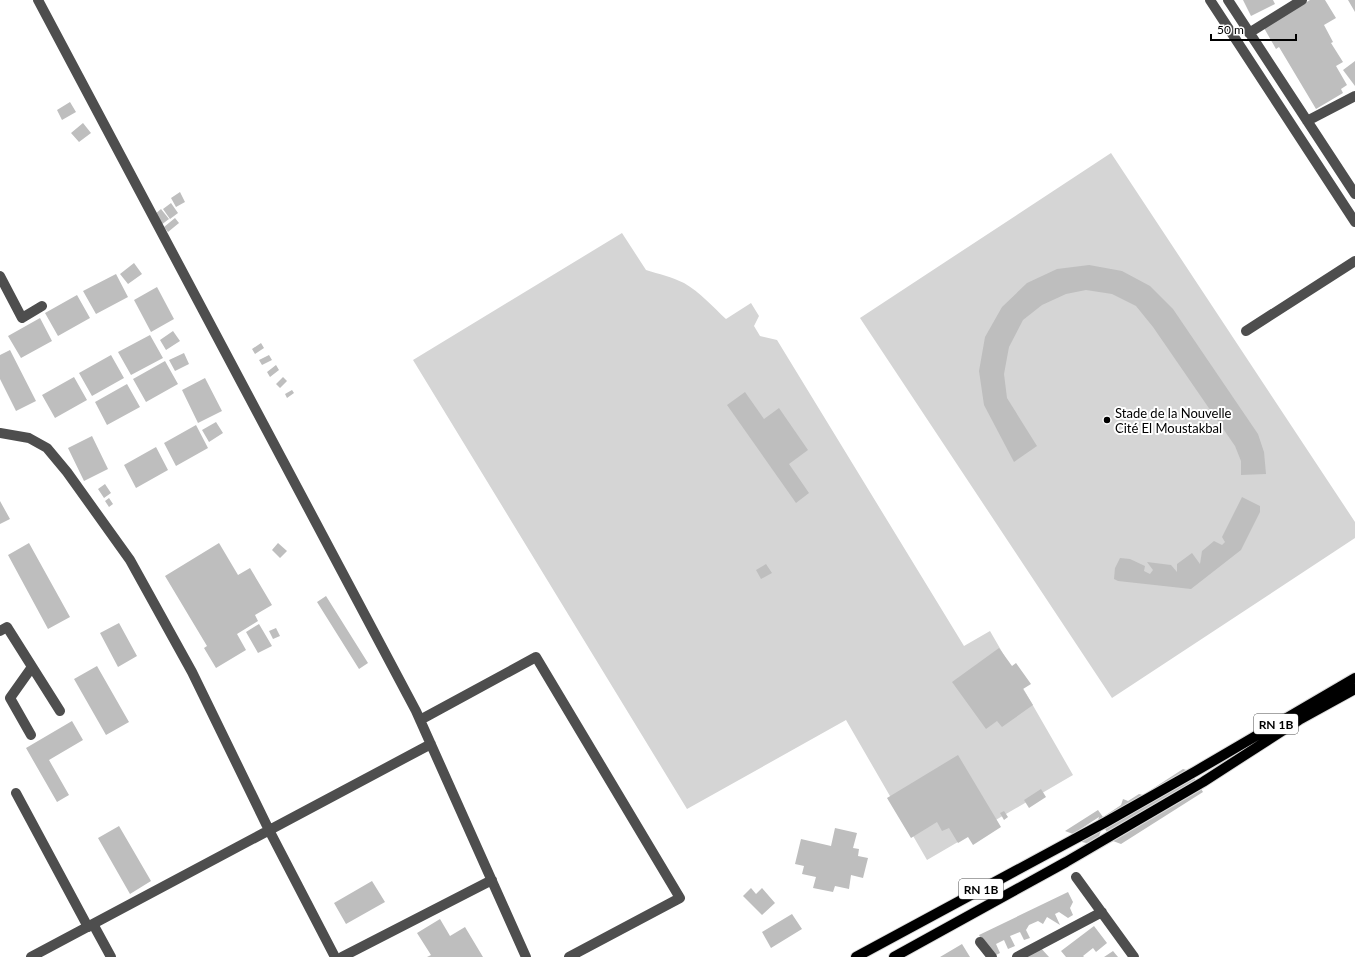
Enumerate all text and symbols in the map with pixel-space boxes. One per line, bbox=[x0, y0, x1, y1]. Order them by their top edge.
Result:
scale bar bbox=[1211, 16, 1296, 42]
text: 50 m bbox=[1217, 22, 1244, 37]
place label: Stade de la Nouvelle Cité El Moustakbal bbox=[1115, 405, 1232, 436]
marker: Stade de la Nouvelle Cité El Moustakbal bbox=[1102, 415, 1112, 425]
road number: RN 1B bbox=[1254, 714, 1298, 734]
road number: RN 1B bbox=[959, 879, 1003, 899]

